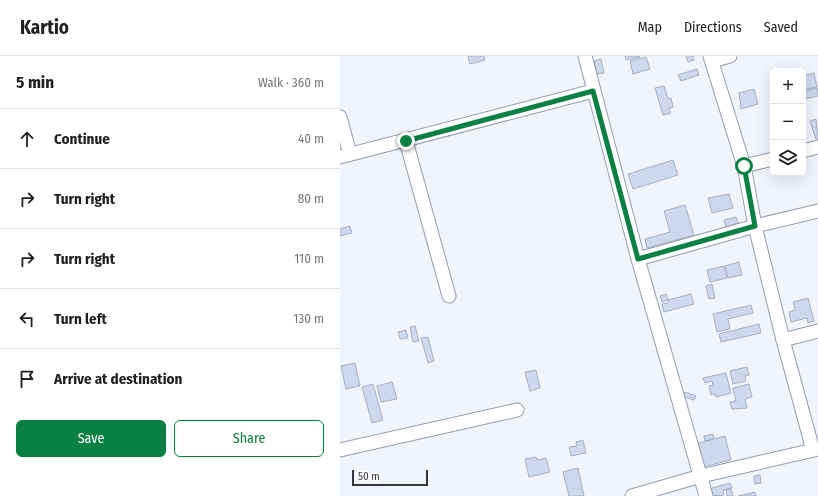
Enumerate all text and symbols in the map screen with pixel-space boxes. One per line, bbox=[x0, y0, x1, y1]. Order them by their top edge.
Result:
text: Kartio bbox=[20, 16, 69, 39]
text: Map bbox=[638, 19, 662, 36]
text: Directions bbox=[684, 19, 742, 36]
text: Saved bbox=[764, 19, 798, 36]
map controls bbox=[770, 68, 806, 176]
button: + bbox=[770, 68, 806, 104]
text: 5 min bbox=[16, 72, 54, 93]
text: Walk · 360 m bbox=[258, 75, 324, 90]
button: − bbox=[770, 104, 806, 140]
icon: ahead bbox=[16, 128, 38, 150]
text: Continue bbox=[54, 130, 110, 148]
text: 40 m bbox=[298, 131, 324, 146]
route end bbox=[397, 132, 415, 150]
button: layers bbox=[770, 140, 806, 176]
route start bbox=[735, 157, 753, 175]
icon: right bbox=[16, 188, 38, 210]
text: Turn right bbox=[54, 190, 115, 208]
text: 80 m bbox=[298, 191, 324, 206]
icon: right bbox=[16, 248, 38, 270]
text: Turn right bbox=[54, 250, 115, 268]
text: 110 m bbox=[294, 251, 324, 266]
icon: left bbox=[16, 308, 38, 330]
text: Turn left bbox=[54, 310, 107, 328]
text: 130 m bbox=[293, 311, 324, 326]
icon: arrive bbox=[16, 368, 38, 390]
text: Arrive at destination bbox=[54, 370, 182, 388]
button: Save bbox=[16, 420, 166, 457]
button: Share bbox=[174, 420, 324, 457]
scale bar bbox=[352, 468, 428, 487]
text: 50 m bbox=[358, 470, 380, 483]

